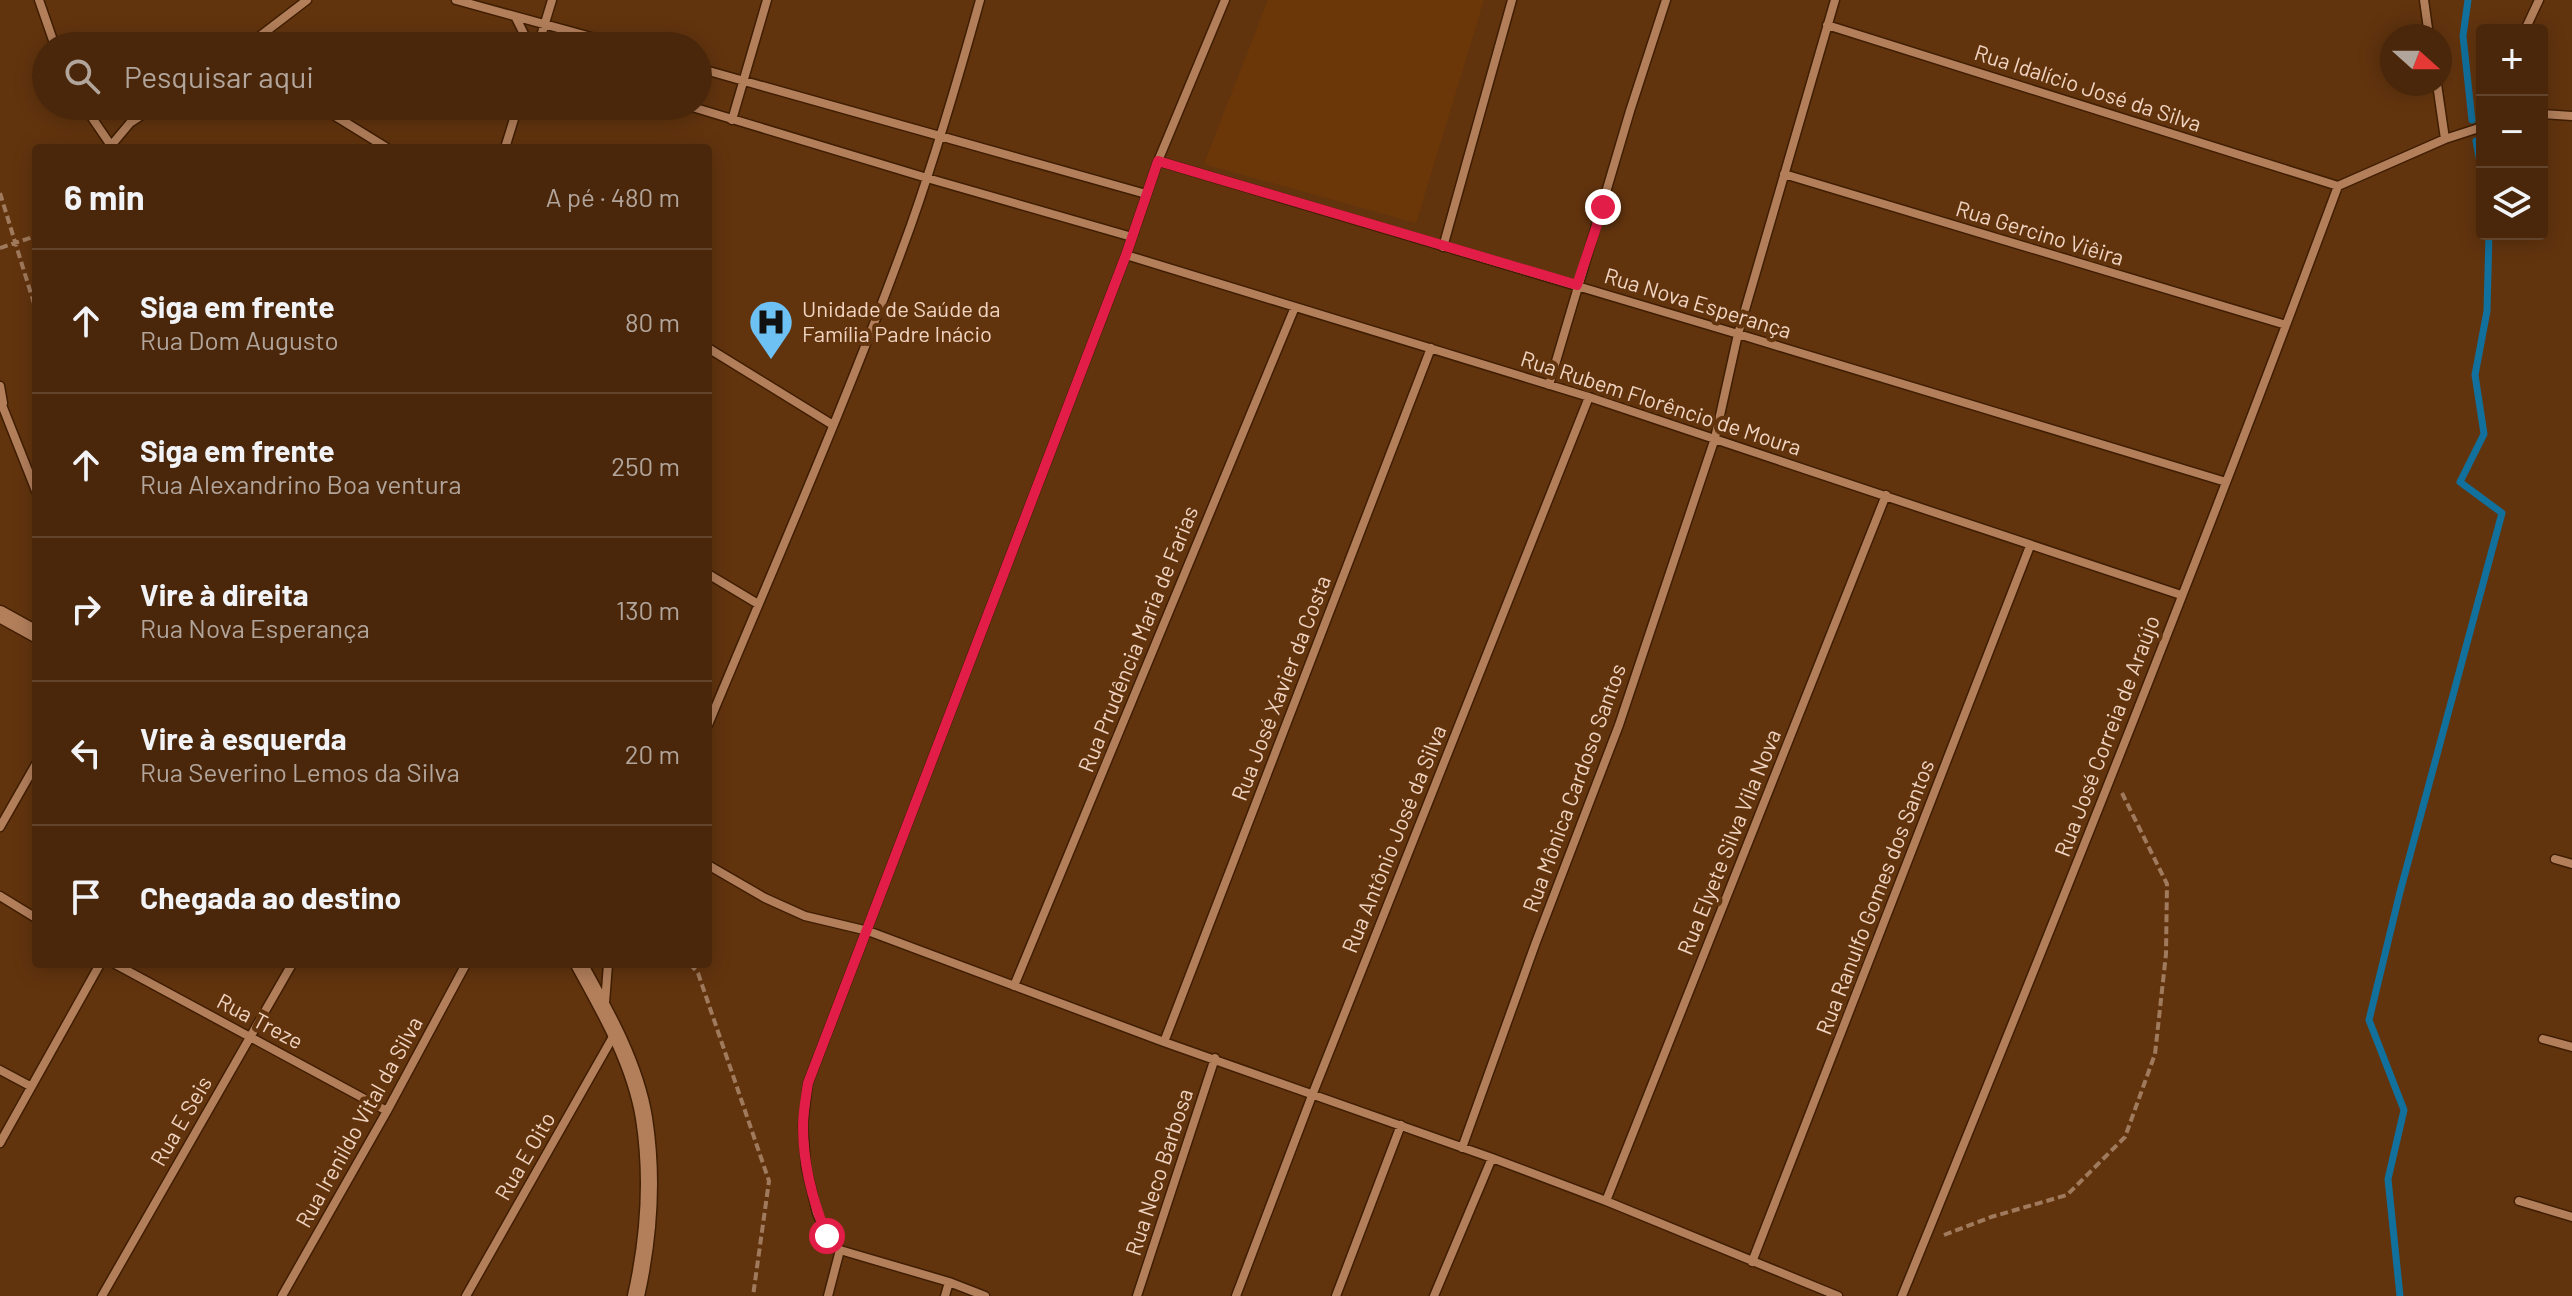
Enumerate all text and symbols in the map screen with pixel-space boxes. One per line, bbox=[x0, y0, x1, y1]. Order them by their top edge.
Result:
north arrow bbox=[2380, 24, 2452, 96]
map controls bbox=[2476, 24, 2548, 240]
button: + bbox=[2476, 24, 2548, 96]
search box bbox=[32, 32, 712, 120]
street label: Rua Idalício José da Silva bbox=[1972, 38, 2205, 136]
icon: search bbox=[60, 54, 104, 98]
text: Pesquisar aqui bbox=[124, 58, 314, 94]
button: − bbox=[2476, 96, 2548, 168]
button: layers bbox=[2476, 168, 2548, 240]
text: 6 min bbox=[64, 176, 145, 217]
text: A pé · 480 m bbox=[546, 181, 680, 212]
route end bbox=[1585, 189, 1621, 225]
street label: Rua Gercino Viêira bbox=[1953, 194, 2127, 270]
street label: Rua Nova Esperança bbox=[1602, 261, 1795, 343]
text: Siga em frente bbox=[140, 288, 335, 324]
place label: Unidade de Saúde da Família Padre Inácio bbox=[802, 295, 1001, 346]
hospital icon: Unidade de Saúde da Família Padre Inácio bbox=[747, 298, 795, 361]
icon: ahead bbox=[64, 299, 108, 343]
text: 80 m bbox=[625, 306, 680, 337]
text: Rua Dom Augusto bbox=[140, 324, 339, 355]
street label: Rua Rubem Florêncio de Moura bbox=[1518, 344, 1805, 460]
text: Siga em frente bbox=[140, 432, 335, 468]
icon: ahead bbox=[64, 443, 108, 487]
text: 250 m bbox=[611, 450, 680, 481]
text: Rua Alexandrino Boa ventura bbox=[140, 468, 461, 499]
street label: Rua Prudência Maria de Farias bbox=[1072, 502, 1202, 775]
street label: Rua José Xavier da Costa bbox=[1225, 571, 1335, 804]
text: Vire à direita bbox=[140, 576, 309, 612]
icon: right bbox=[64, 587, 108, 631]
text: 130 m bbox=[616, 594, 680, 625]
street label: Rua José Correia de Araújo bbox=[2048, 611, 2164, 860]
text: Rua Nova Esperança bbox=[140, 612, 370, 643]
street label: Rua Mônica Cardoso Santos bbox=[1516, 660, 1630, 915]
text: Vire à esquerda bbox=[140, 720, 347, 756]
street label: Rua Antônio José da Silva bbox=[1335, 721, 1451, 956]
street label: Rua Elyete Silva Vila Nova bbox=[1671, 725, 1785, 958]
icon: left bbox=[64, 731, 108, 775]
text: 20 m bbox=[625, 738, 680, 769]
street label: Rua Ranulfo Gomes dos Santos bbox=[1809, 755, 1939, 1038]
text: Rua Severino Lemos da Silva bbox=[140, 756, 460, 787]
icon: arrive bbox=[64, 875, 108, 919]
text: Chegada ao destino bbox=[140, 879, 401, 915]
street label: Rua Treze bbox=[213, 987, 308, 1054]
street label: Rua Irenildo Vital da Silva bbox=[289, 1012, 427, 1231]
street label: Rua E Seis bbox=[144, 1071, 216, 1170]
street label: Rua Neco Barbosa bbox=[1119, 1085, 1197, 1258]
street label: Rua E Oito bbox=[488, 1107, 560, 1204]
route start bbox=[809, 1218, 845, 1254]

